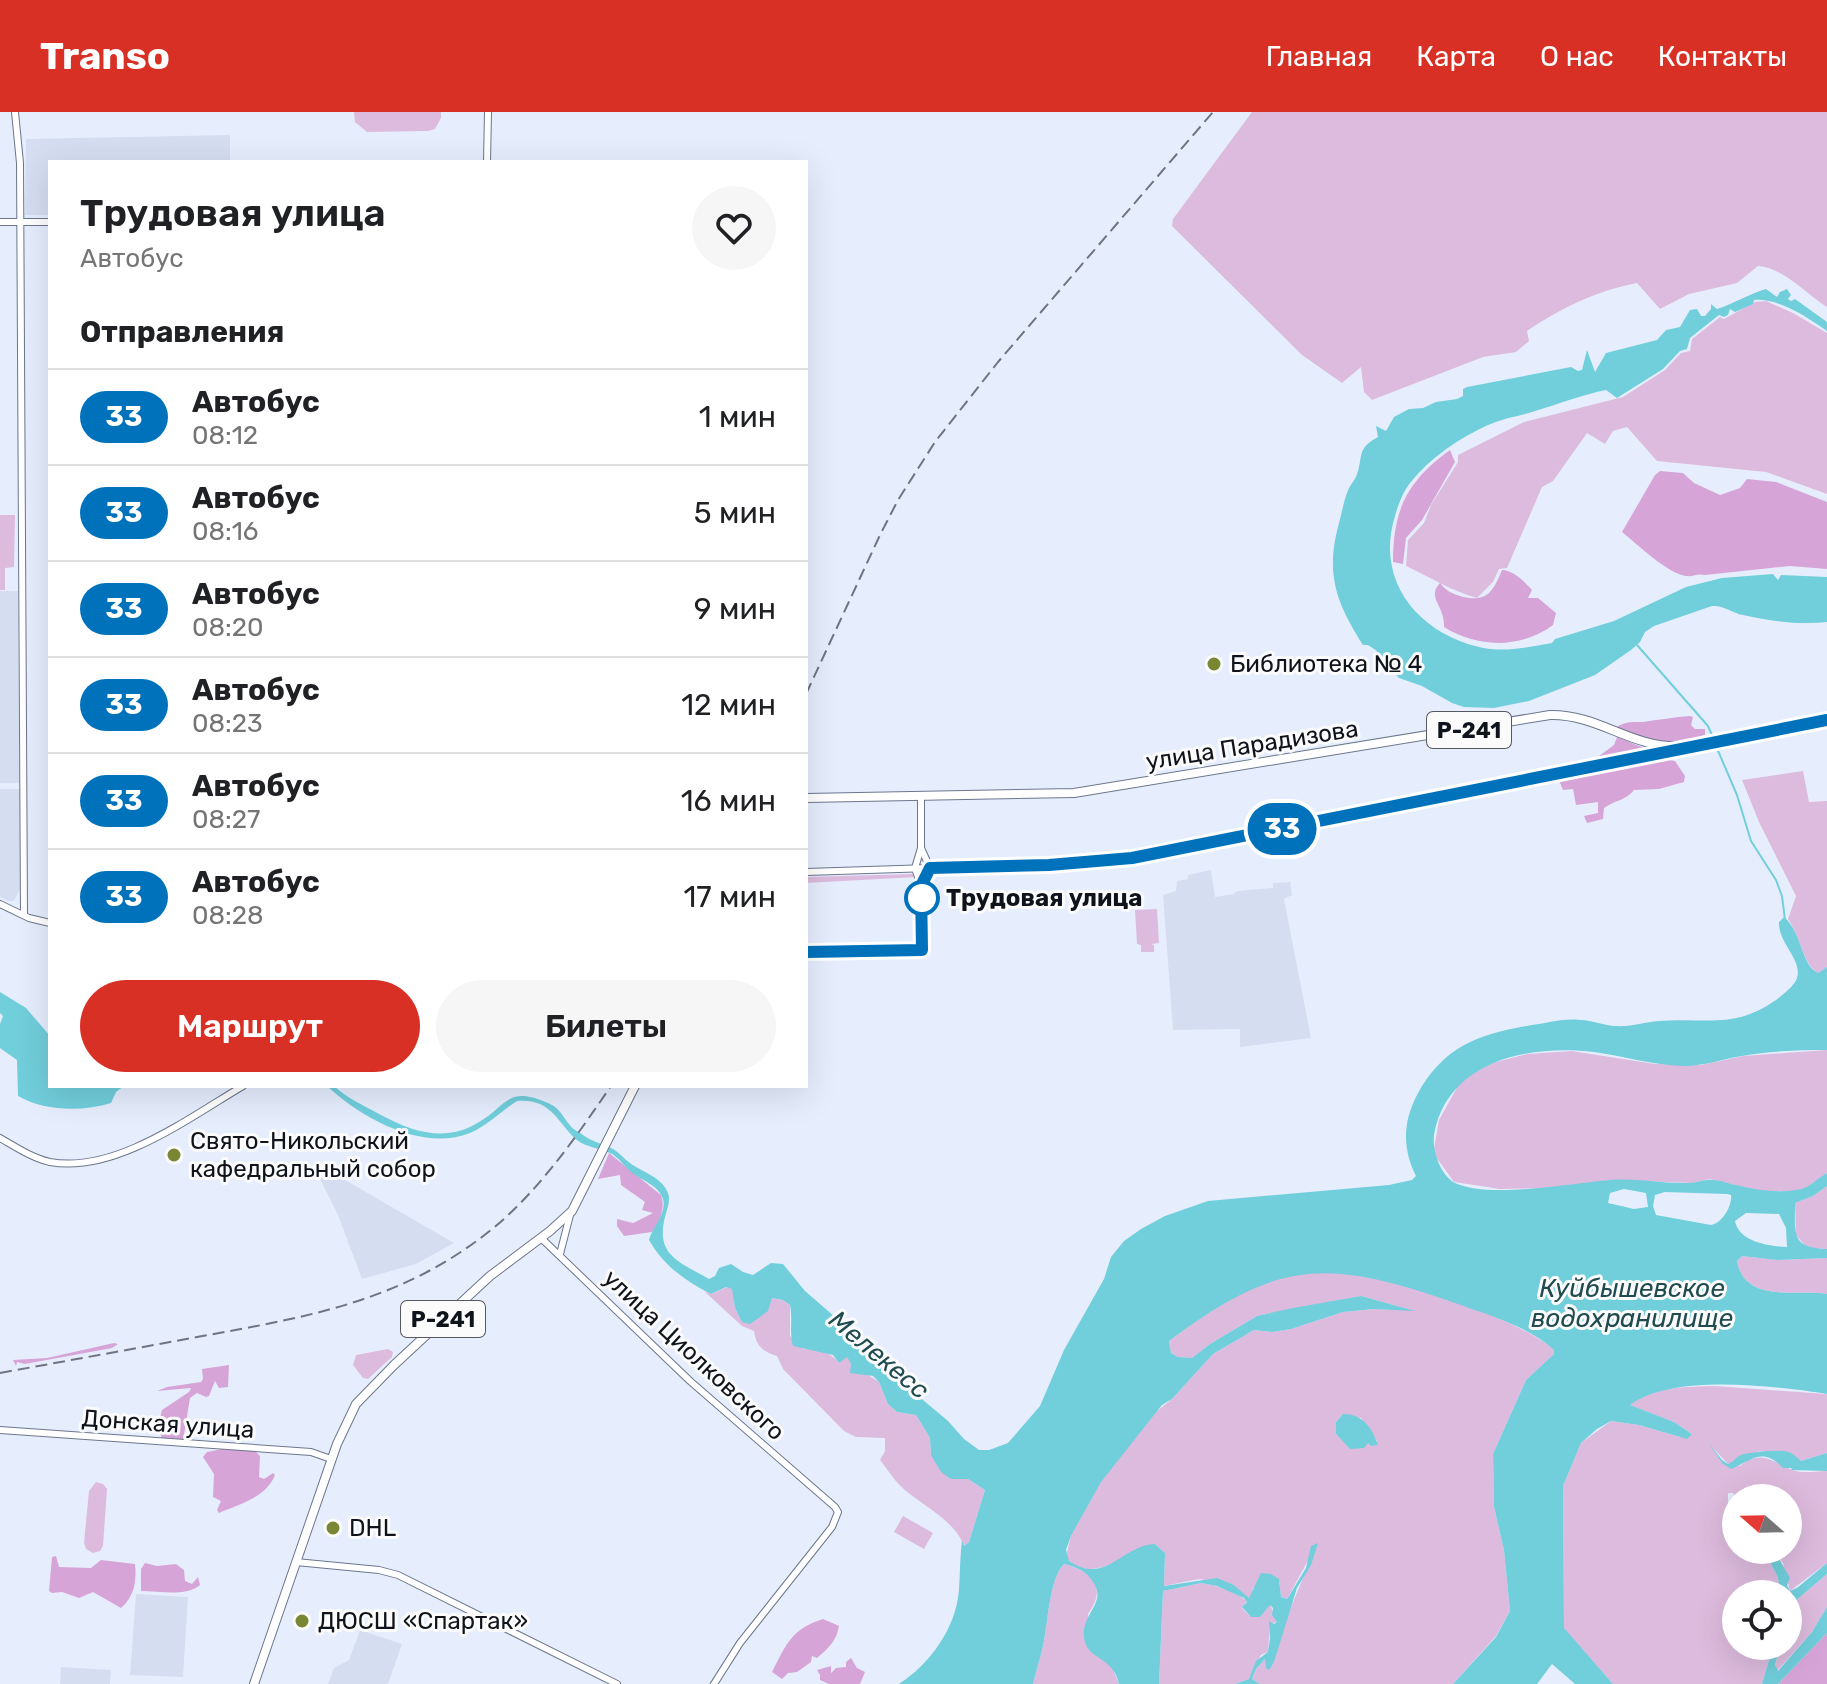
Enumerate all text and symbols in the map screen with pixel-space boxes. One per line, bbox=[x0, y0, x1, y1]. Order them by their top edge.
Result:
text: Transo bbox=[40, 33, 170, 79]
text: Главная bbox=[1266, 40, 1372, 73]
text: Карта bbox=[1416, 40, 1496, 73]
text: О нас bbox=[1540, 40, 1614, 73]
text: Контакты bbox=[1658, 40, 1787, 73]
button: heart bbox=[692, 186, 776, 270]
text: Трудовая улица bbox=[80, 190, 386, 236]
text: Автобус bbox=[80, 243, 183, 274]
text: Отправления bbox=[80, 314, 284, 350]
text: Автобус bbox=[192, 384, 320, 420]
text: 1 мин bbox=[699, 399, 776, 435]
text: 33 bbox=[106, 400, 142, 433]
text: 08:12 bbox=[192, 420, 258, 451]
text: Автобус bbox=[192, 480, 320, 516]
text: 5 мин bbox=[694, 495, 776, 531]
text: 33 bbox=[106, 496, 142, 529]
text: 08:16 bbox=[192, 516, 259, 547]
text: Автобус bbox=[192, 576, 320, 612]
text: 9 мин bbox=[694, 591, 776, 627]
text: 33 bbox=[106, 592, 142, 625]
text: 08:20 bbox=[192, 612, 263, 643]
place label: Библиотека № 4 bbox=[1230, 650, 1423, 678]
marker: Библиотека № 4 bbox=[1205, 655, 1223, 673]
text: Автобус bbox=[192, 672, 320, 708]
text: 12 мин bbox=[681, 687, 776, 723]
text: 33 bbox=[106, 688, 142, 721]
text: 08:23 bbox=[192, 708, 263, 739]
road number: Р-241 bbox=[1427, 712, 1511, 748]
street label: улица Парадизова bbox=[1144, 714, 1360, 776]
text: Автобус bbox=[192, 768, 320, 804]
text: 16 мин bbox=[681, 783, 776, 819]
text: 33 bbox=[106, 784, 142, 817]
line badge: 33 bbox=[1246, 803, 1318, 855]
text: 08:27 bbox=[192, 804, 260, 835]
text: 33 bbox=[1264, 812, 1300, 845]
text: Автобус bbox=[192, 864, 320, 900]
text: 17 мин bbox=[683, 879, 776, 915]
text: 33 bbox=[106, 880, 142, 913]
marker: Трудовая улица bbox=[905, 881, 939, 915]
place label: Трудовая улица bbox=[946, 884, 1142, 912]
text: 08:28 bbox=[192, 900, 264, 931]
button: Маршрут bbox=[80, 980, 420, 1072]
button: Билеты bbox=[436, 980, 776, 1072]
place label: Свято-Никольский кафедральный собор bbox=[190, 1127, 436, 1183]
marker: Свято-Никольский кафедральный собор bbox=[165, 1146, 183, 1164]
street label: улица Циолковского bbox=[598, 1264, 790, 1446]
water label: Куйбышевское водохранилище bbox=[1531, 1273, 1733, 1334]
road number: Р-241 bbox=[401, 1301, 485, 1337]
water label: Мелекесс bbox=[823, 1304, 935, 1406]
street label: Донская улица bbox=[81, 1404, 255, 1444]
north arrow bbox=[1722, 1484, 1802, 1564]
map controls bbox=[1722, 1484, 1802, 1660]
place label: DHL bbox=[349, 1514, 397, 1542]
marker: DHL bbox=[324, 1519, 342, 1537]
button: locate bbox=[1722, 1580, 1802, 1660]
place label: ДЮСШ «Спартак» bbox=[318, 1607, 528, 1635]
marker: ДЮСШ «Спартак» bbox=[293, 1612, 311, 1630]

